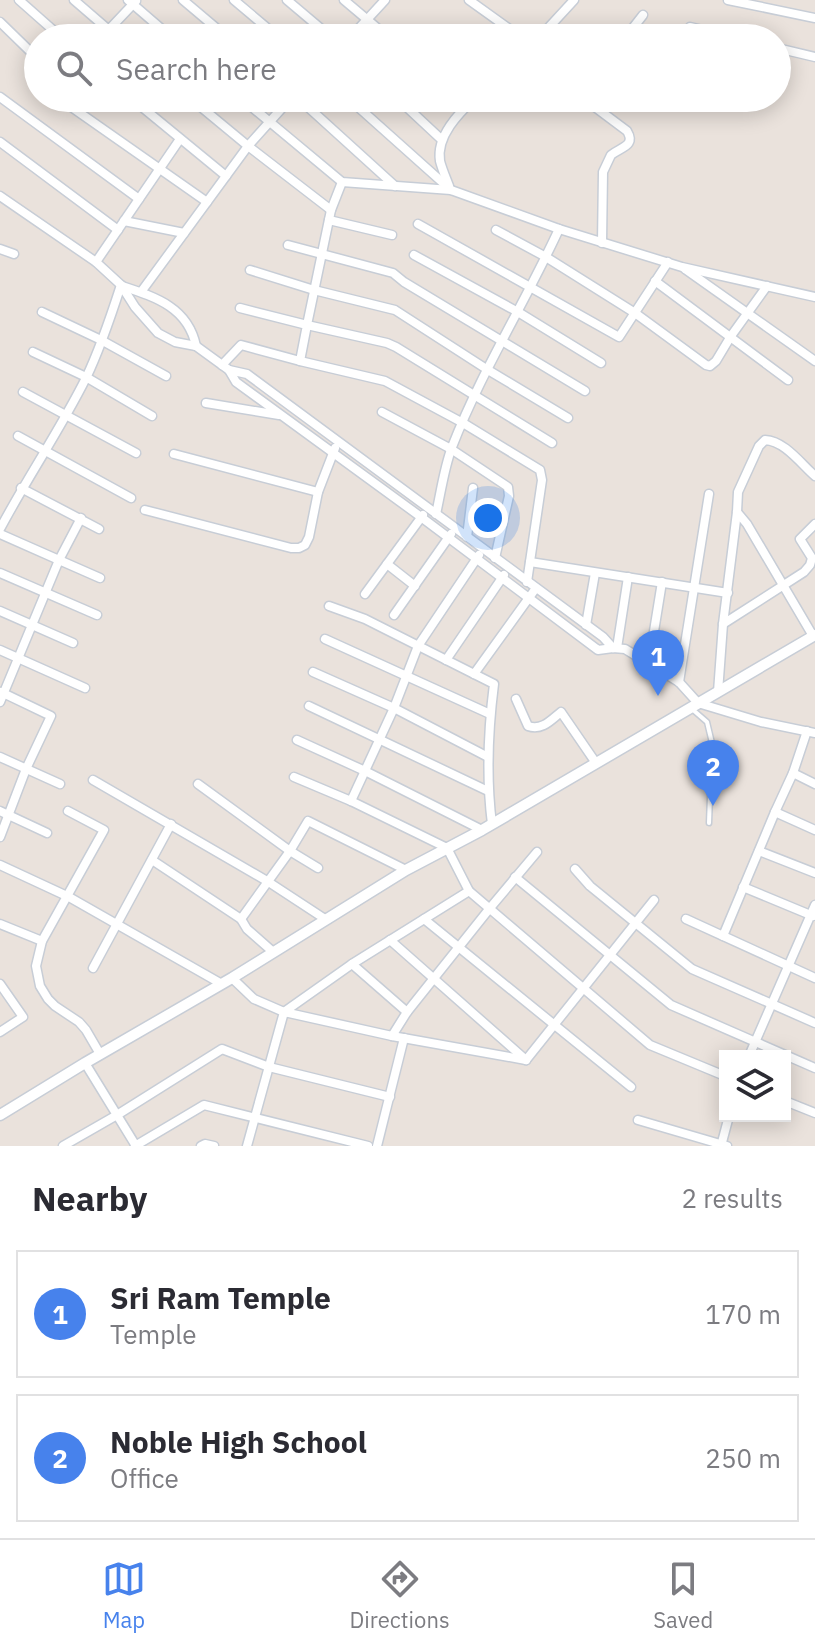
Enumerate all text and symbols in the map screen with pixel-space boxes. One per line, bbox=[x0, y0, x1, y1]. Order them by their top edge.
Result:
search box bbox=[24, 24, 791, 112]
icon: search bbox=[52, 46, 96, 90]
text: Search here bbox=[116, 49, 277, 88]
your location bbox=[468, 498, 508, 538]
pin: 1 bbox=[632, 630, 684, 696]
pin: 2 bbox=[687, 740, 739, 806]
map controls bbox=[719, 1050, 791, 1122]
button: layers bbox=[719, 1050, 791, 1122]
text: Nearby bbox=[32, 1176, 147, 1220]
text: 2 results bbox=[681, 1181, 783, 1215]
text: Sri Ram Temple bbox=[110, 1278, 331, 1317]
text: 1 bbox=[52, 1297, 68, 1331]
text: 170 m bbox=[705, 1297, 781, 1331]
text: Temple bbox=[110, 1317, 197, 1351]
text: Noble High School bbox=[110, 1422, 367, 1461]
text: 2 bbox=[52, 1441, 68, 1475]
text: 250 m bbox=[705, 1441, 781, 1475]
text: Office bbox=[110, 1461, 179, 1495]
tab: Map bbox=[102, 1557, 146, 1634]
tab: Directions bbox=[350, 1557, 450, 1634]
tab: Saved bbox=[653, 1557, 713, 1634]

